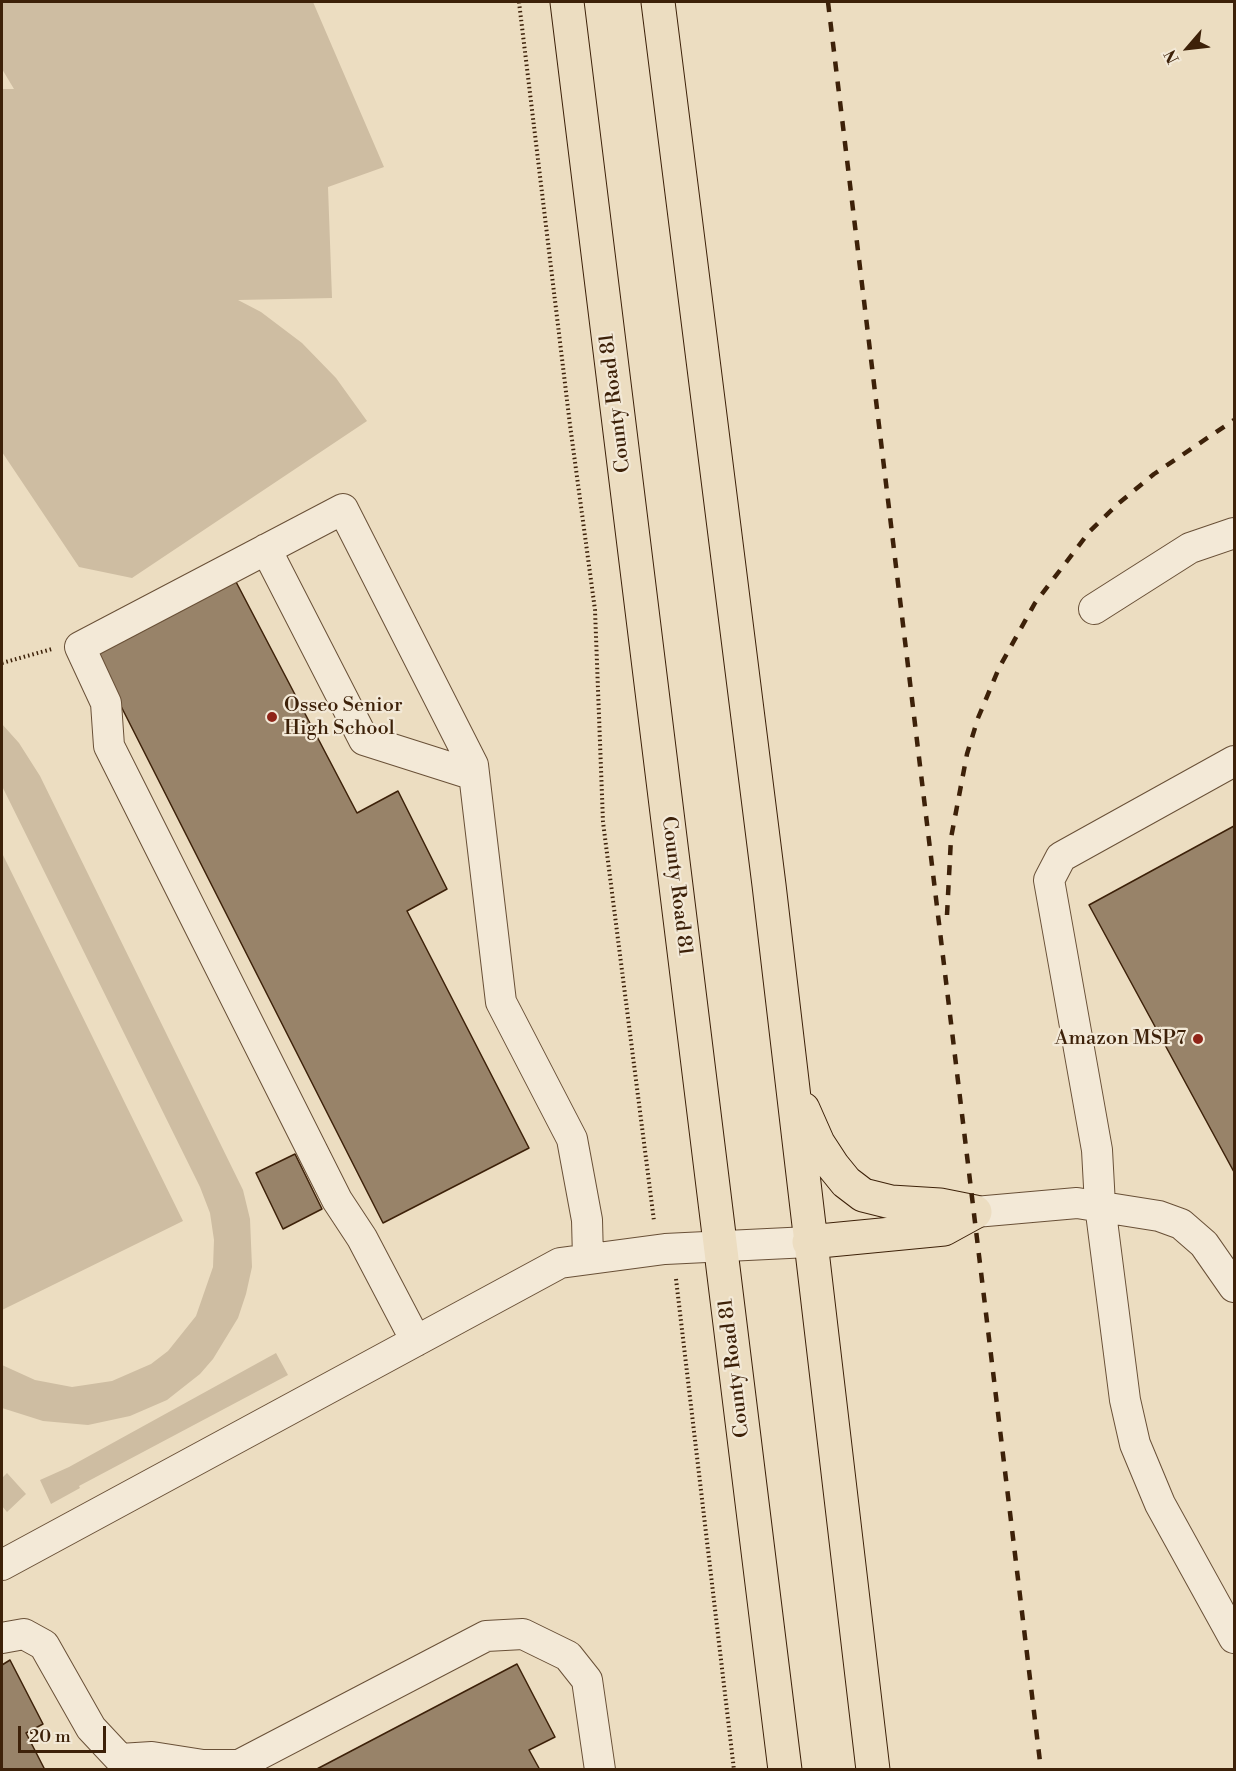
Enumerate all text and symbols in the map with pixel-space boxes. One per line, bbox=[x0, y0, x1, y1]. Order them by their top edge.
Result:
north arrow bbox=[1158, 18, 1218, 78]
text: N bbox=[1160, 46, 1184, 67]
street label: County Road 81 bbox=[596, 332, 636, 474]
place label: Osseo Senior High School bbox=[284, 694, 403, 741]
marker: Osseo Senior High School bbox=[265, 710, 279, 724]
street label: County Road 81 bbox=[656, 815, 696, 957]
place label: Amazon MSP7 bbox=[1055, 1027, 1186, 1051]
marker: Amazon MSP7 bbox=[1191, 1032, 1205, 1046]
street label: County Road 81 bbox=[715, 1297, 755, 1439]
scale bar bbox=[21, 1714, 110, 1752]
text: 20 m bbox=[29, 1725, 71, 1748]

